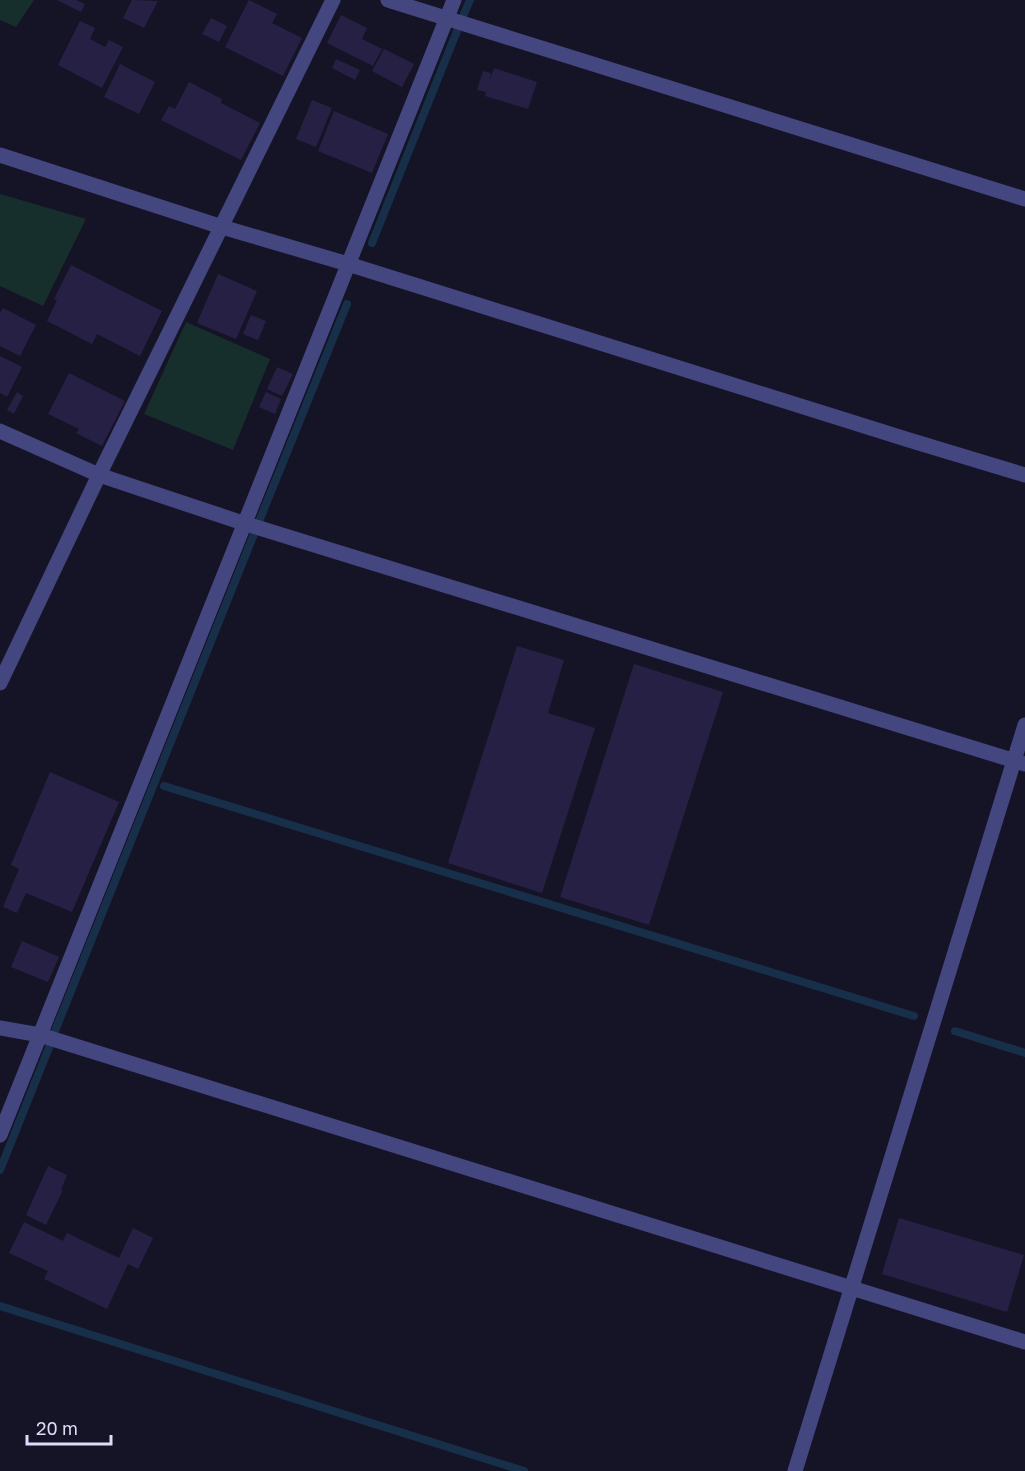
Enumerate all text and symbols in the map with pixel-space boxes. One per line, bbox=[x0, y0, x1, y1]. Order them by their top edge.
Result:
scale bar bbox=[27, 1408, 111, 1446]
text: 20 m bbox=[36, 1417, 78, 1439]

